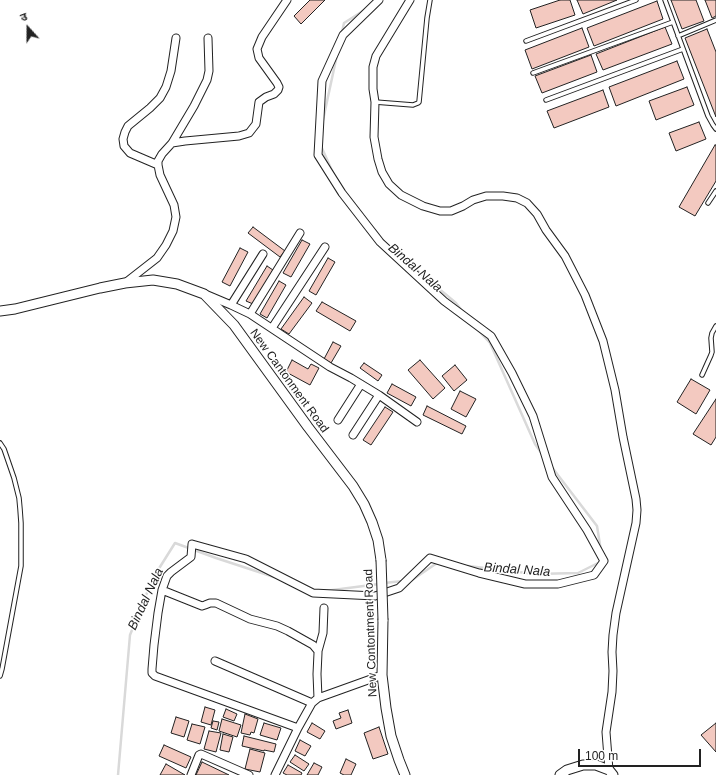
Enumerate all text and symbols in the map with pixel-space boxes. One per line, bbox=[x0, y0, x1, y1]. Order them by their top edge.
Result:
north arrow bbox=[8, 8, 48, 48]
text: उ bbox=[19, 10, 29, 24]
water label: Bindal Nala bbox=[385, 240, 445, 296]
street label: New Cantonment Road bbox=[247, 326, 331, 436]
water label: Bindal Nala bbox=[483, 560, 551, 580]
water label: Bindal Nala bbox=[125, 566, 167, 632]
street label: New Contontment Road bbox=[362, 569, 380, 697]
scale bar bbox=[580, 741, 703, 767]
text: 100 m bbox=[585, 749, 618, 763]

